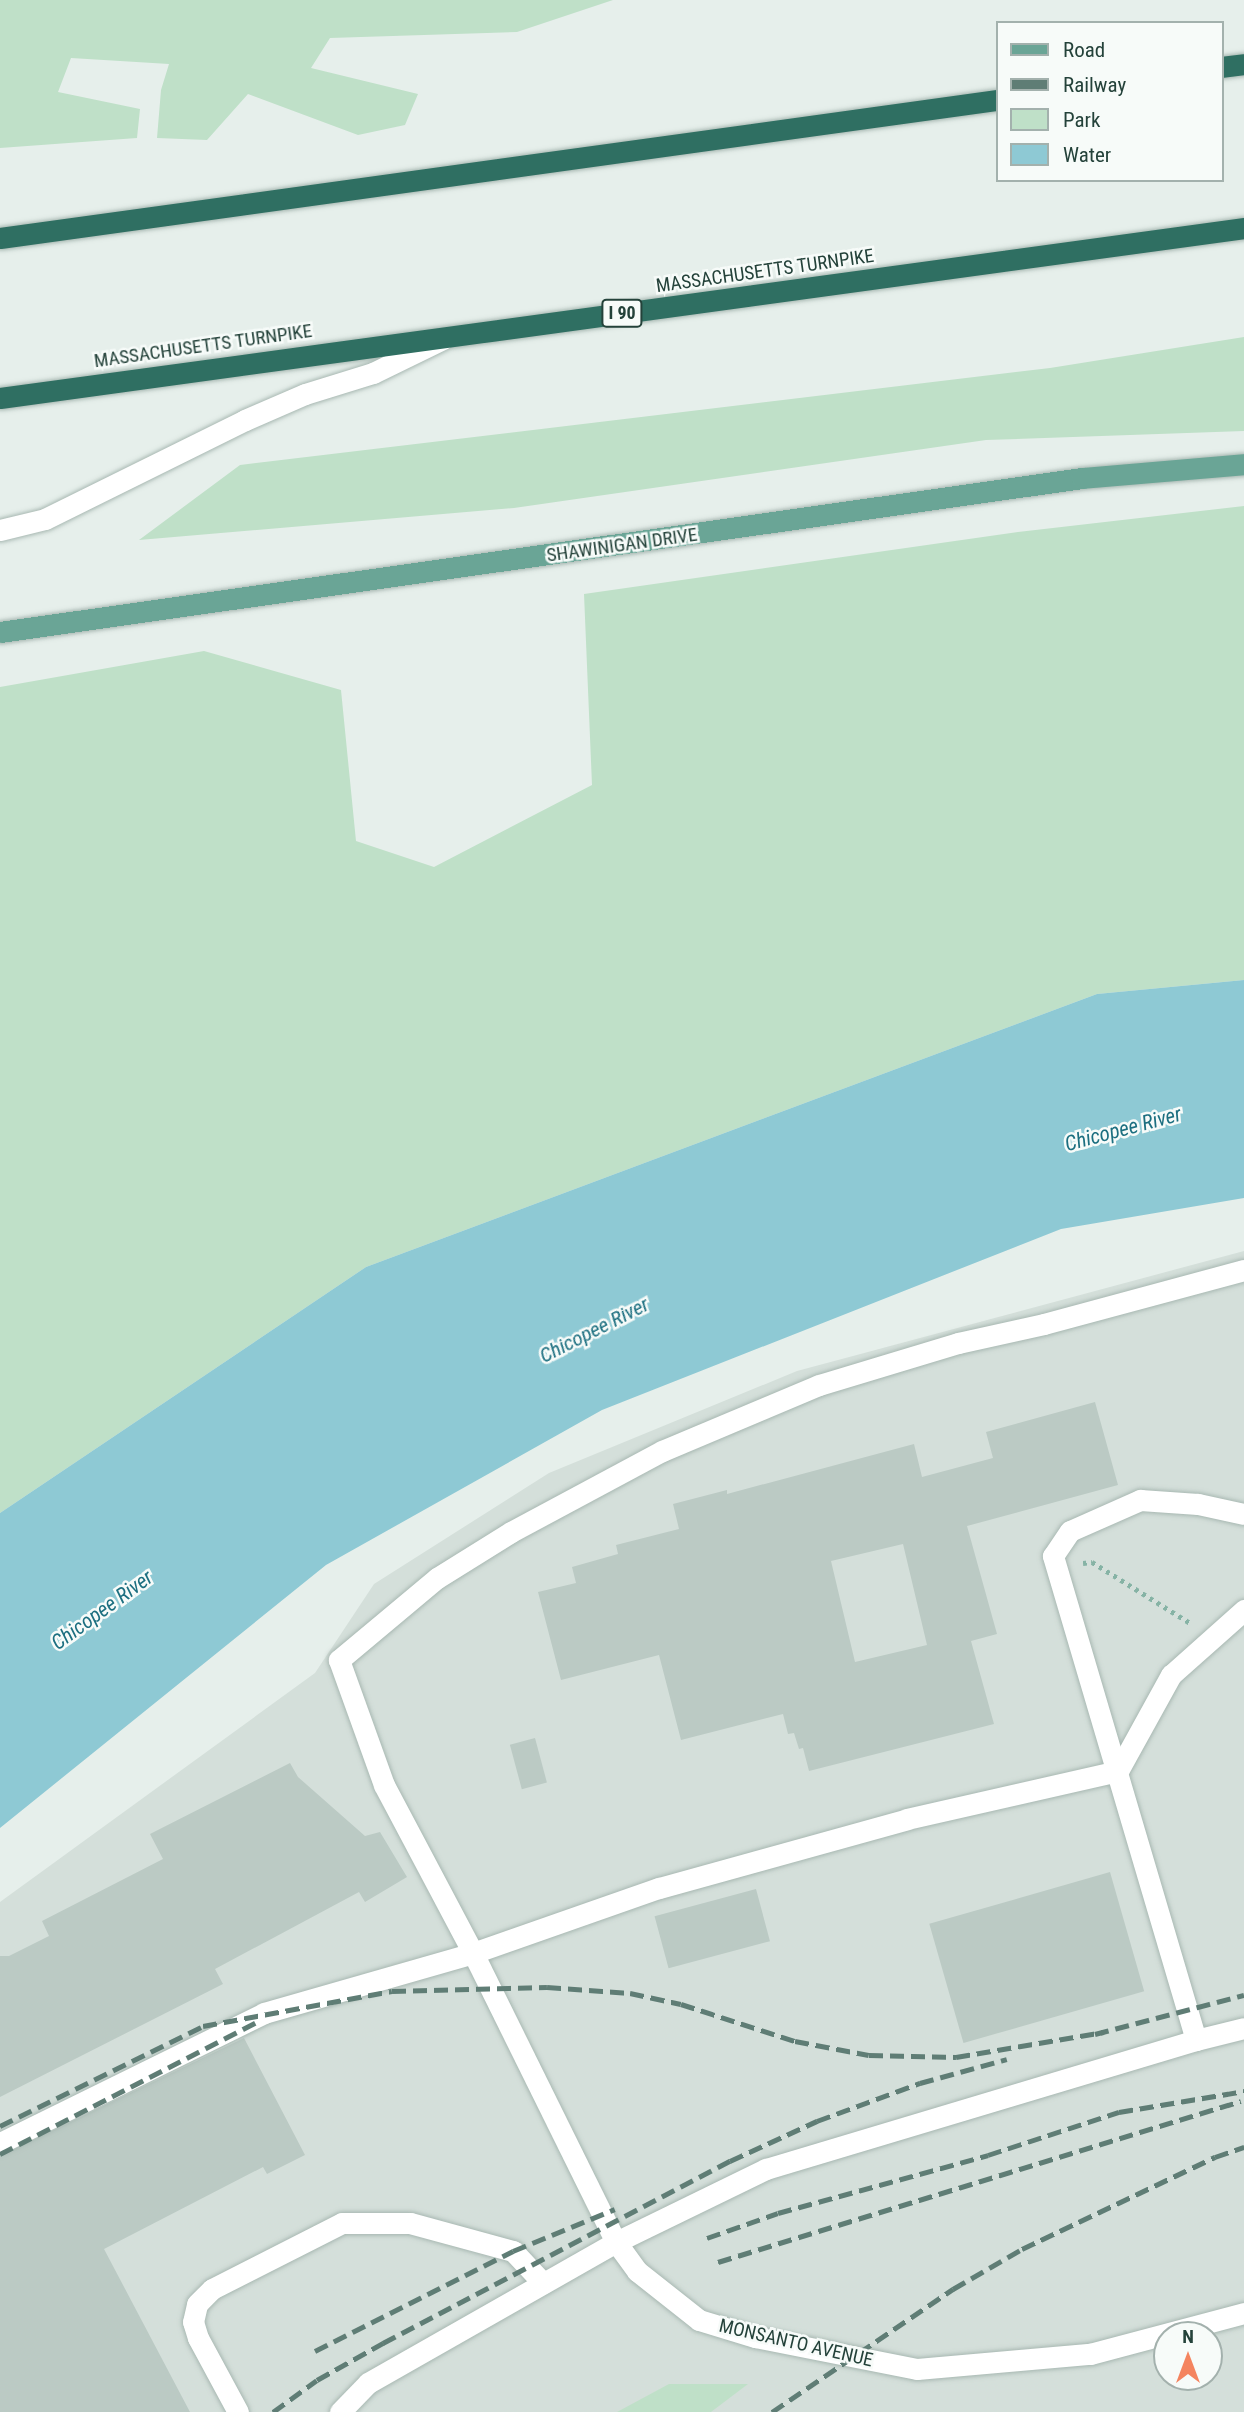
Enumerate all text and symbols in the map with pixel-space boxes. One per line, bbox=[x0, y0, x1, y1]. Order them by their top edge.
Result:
legend bbox=[996, 21, 1223, 182]
text: Road bbox=[1063, 38, 1105, 62]
text: Railway bbox=[1063, 73, 1126, 97]
text: Park bbox=[1063, 108, 1100, 132]
text: Water bbox=[1063, 143, 1111, 167]
street label: MASSACHUSETTS TURNPIKE bbox=[654, 244, 876, 298]
road number: I 90 bbox=[601, 298, 643, 328]
street label: MASSACHUSETTS TURNPIKE bbox=[92, 319, 314, 373]
street label: SHAWINIGAN DRIVE bbox=[545, 523, 699, 567]
water label: Chicopee River bbox=[1062, 1101, 1184, 1157]
water label: Chicopee River bbox=[535, 1292, 653, 1368]
water label: Chicopee River bbox=[46, 1565, 158, 1655]
street label: MONSANTO AVENUE bbox=[717, 2314, 875, 2372]
north arrow bbox=[1153, 2321, 1223, 2391]
text: N bbox=[1182, 2325, 1194, 2348]

